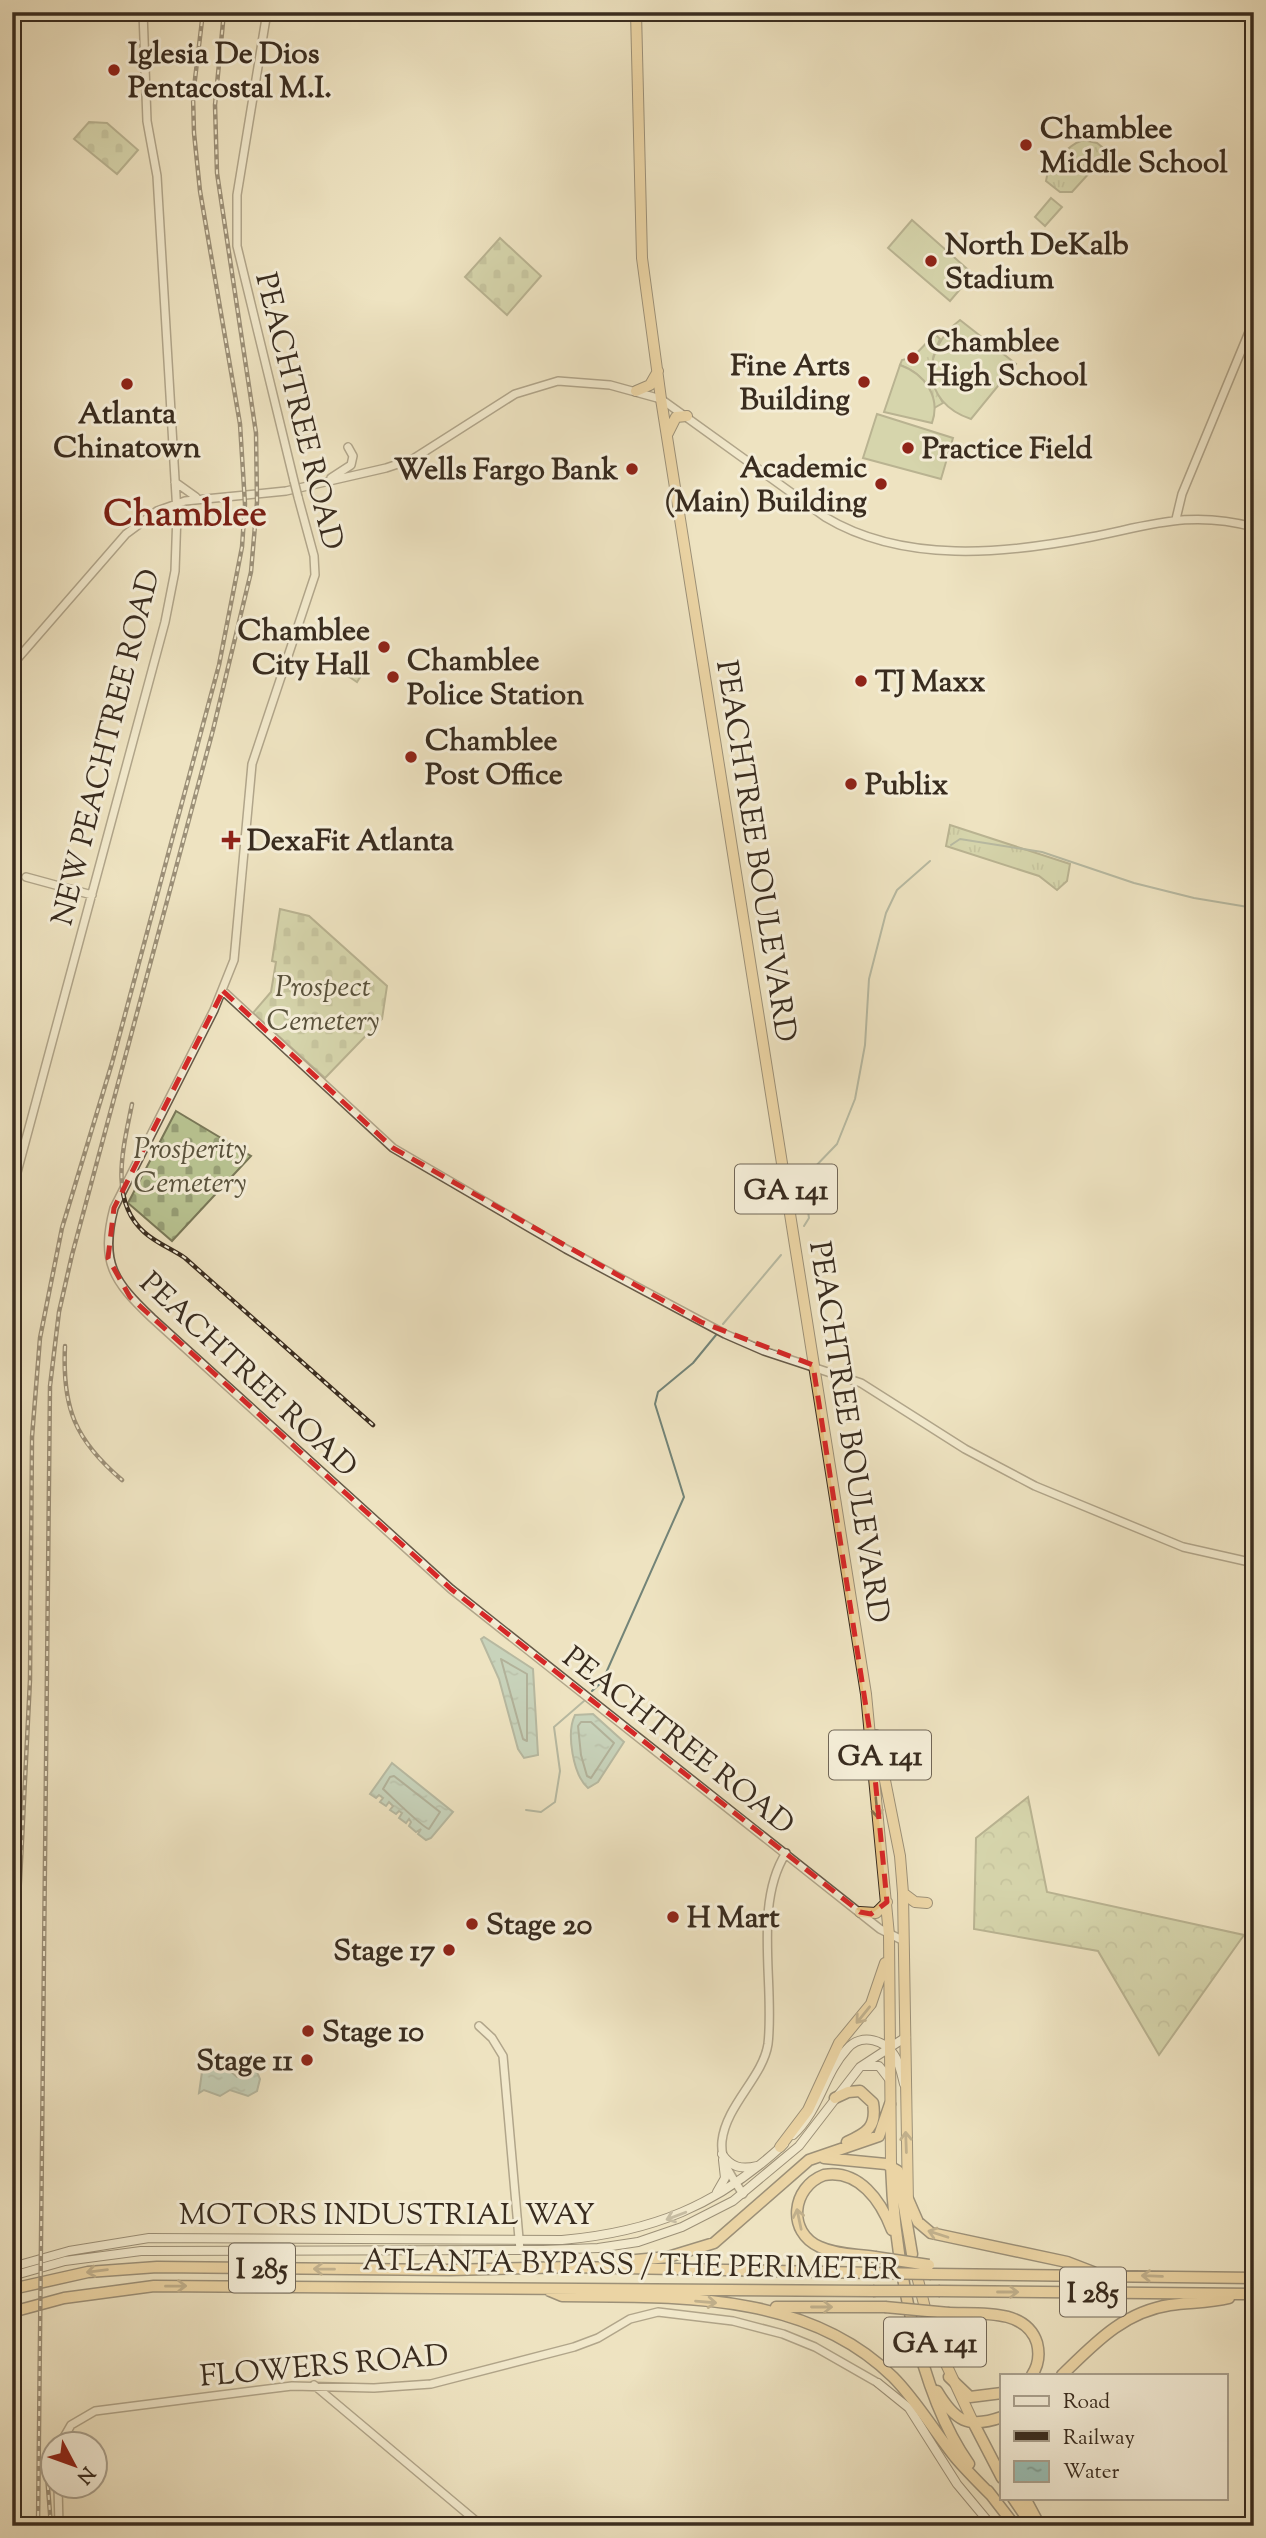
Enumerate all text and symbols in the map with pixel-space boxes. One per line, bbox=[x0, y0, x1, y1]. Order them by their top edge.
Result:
place label: Iglesia De Dios Pentacostal M.I. bbox=[128, 34, 332, 111]
marker: Iglesia De Dios Pentacostal M.I. bbox=[106, 62, 122, 78]
place label: Chamblee Middle School bbox=[1040, 109, 1228, 186]
marker: Chamblee Middle School bbox=[1018, 137, 1034, 153]
place label: North DeKalb Stadium bbox=[945, 225, 1129, 302]
marker: North DeKalb Stadium bbox=[923, 253, 939, 269]
street label: PEACHTREE ROAD bbox=[242, 269, 353, 555]
place label: Chamblee High School bbox=[927, 322, 1088, 399]
place label: Fine Arts Building bbox=[730, 346, 850, 423]
marker: Chamblee High School bbox=[905, 350, 921, 366]
marker: Fine Arts Building bbox=[856, 374, 872, 390]
marker: Atlanta Chinatown bbox=[119, 376, 135, 392]
place label: Atlanta Chinatown bbox=[53, 394, 201, 471]
place label: Practice Field bbox=[922, 429, 1093, 472]
marker: Practice Field bbox=[900, 440, 916, 456]
place label: Academic (Main) Building bbox=[665, 448, 867, 525]
place label: Wells Fargo Bank bbox=[394, 450, 619, 493]
marker: Wells Fargo Bank bbox=[624, 461, 640, 477]
marker: Academic (Main) Building bbox=[873, 476, 889, 492]
district label: Chamblee bbox=[103, 489, 267, 543]
street label: NEW PEACHTREE ROAD bbox=[42, 565, 173, 930]
place label: Chamblee City Hall bbox=[238, 611, 371, 688]
marker: Chamblee City Hall bbox=[376, 639, 392, 655]
place label: Chamblee Police Station bbox=[407, 641, 584, 718]
street label: PEACHTREE BOULEVARD bbox=[703, 657, 806, 1045]
place label: TJ Maxx bbox=[875, 662, 986, 705]
marker: Chamblee Police Station bbox=[385, 669, 401, 685]
marker: TJ Maxx bbox=[853, 673, 869, 689]
place label: Chamblee Post Office bbox=[425, 721, 563, 798]
marker: Chamblee Post Office bbox=[403, 749, 419, 765]
place label: Publix bbox=[865, 765, 949, 808]
marker: Publix bbox=[843, 776, 859, 792]
place label: DexaFit Atlanta bbox=[247, 821, 454, 864]
marker: DexaFit Atlanta bbox=[221, 830, 241, 850]
park label: Prospect Cemetery bbox=[267, 967, 379, 1044]
park label: Prosperity Cemetery bbox=[133, 1129, 247, 1206]
road number: GA 141 bbox=[735, 1164, 837, 1214]
street label: PEACHTREE BOULEVARD bbox=[796, 1238, 899, 1626]
street label: PEACHTREE ROAD bbox=[129, 1263, 366, 1488]
street label: PEACHTREE ROAD bbox=[552, 1638, 803, 1846]
road number: GA 141 bbox=[829, 1730, 931, 1780]
one-way arrow bbox=[871, 1797, 884, 1819]
place label: H Mart bbox=[687, 1898, 780, 1941]
place label: Stage 20 bbox=[486, 1905, 592, 1948]
marker: H Mart bbox=[665, 1909, 681, 1925]
marker: Stage 20 bbox=[464, 1916, 480, 1932]
place label: Stage 17 bbox=[333, 1931, 435, 1974]
marker: Stage 17 bbox=[441, 1942, 457, 1958]
one-way arrow bbox=[855, 2005, 871, 2023]
place label: Stage 10 bbox=[322, 2012, 424, 2055]
marker: Stage 10 bbox=[300, 2023, 316, 2039]
place label: Stage 11 bbox=[196, 2041, 294, 2084]
marker: Stage 11 bbox=[299, 2052, 315, 2068]
one-way arrow bbox=[899, 2130, 913, 2153]
street label: MOTORS INDUSTRIAL WAY bbox=[179, 2195, 595, 2238]
one-way arrow bbox=[792, 2209, 805, 2231]
one-way arrow bbox=[666, 2211, 688, 2223]
one-way arrow bbox=[927, 2227, 949, 2239]
street label: ATLANTA BYPASS / THE PERIMETER bbox=[362, 2240, 902, 2293]
road number: I 285 bbox=[229, 2244, 295, 2292]
one-way arrow bbox=[313, 2262, 336, 2276]
one-way arrow bbox=[86, 2265, 108, 2278]
road number: I 285 bbox=[1060, 2268, 1126, 2316]
one-way arrow bbox=[1141, 2269, 1164, 2283]
one-way arrow bbox=[164, 2279, 187, 2292]
one-way arrow bbox=[996, 2285, 1019, 2299]
one-way arrow bbox=[694, 2296, 717, 2309]
one-way arrow bbox=[810, 2300, 833, 2314]
road number: GA 141 bbox=[884, 2318, 986, 2366]
street label: FLOWERS ROAD bbox=[198, 2335, 450, 2400]
legend bbox=[1000, 2374, 1228, 2500]
text: Road bbox=[1063, 2388, 1110, 2418]
text: Railway bbox=[1063, 2424, 1135, 2454]
north arrow bbox=[38, 2430, 108, 2500]
text: Water bbox=[1063, 2458, 1120, 2488]
text: N bbox=[70, 2460, 100, 2489]

